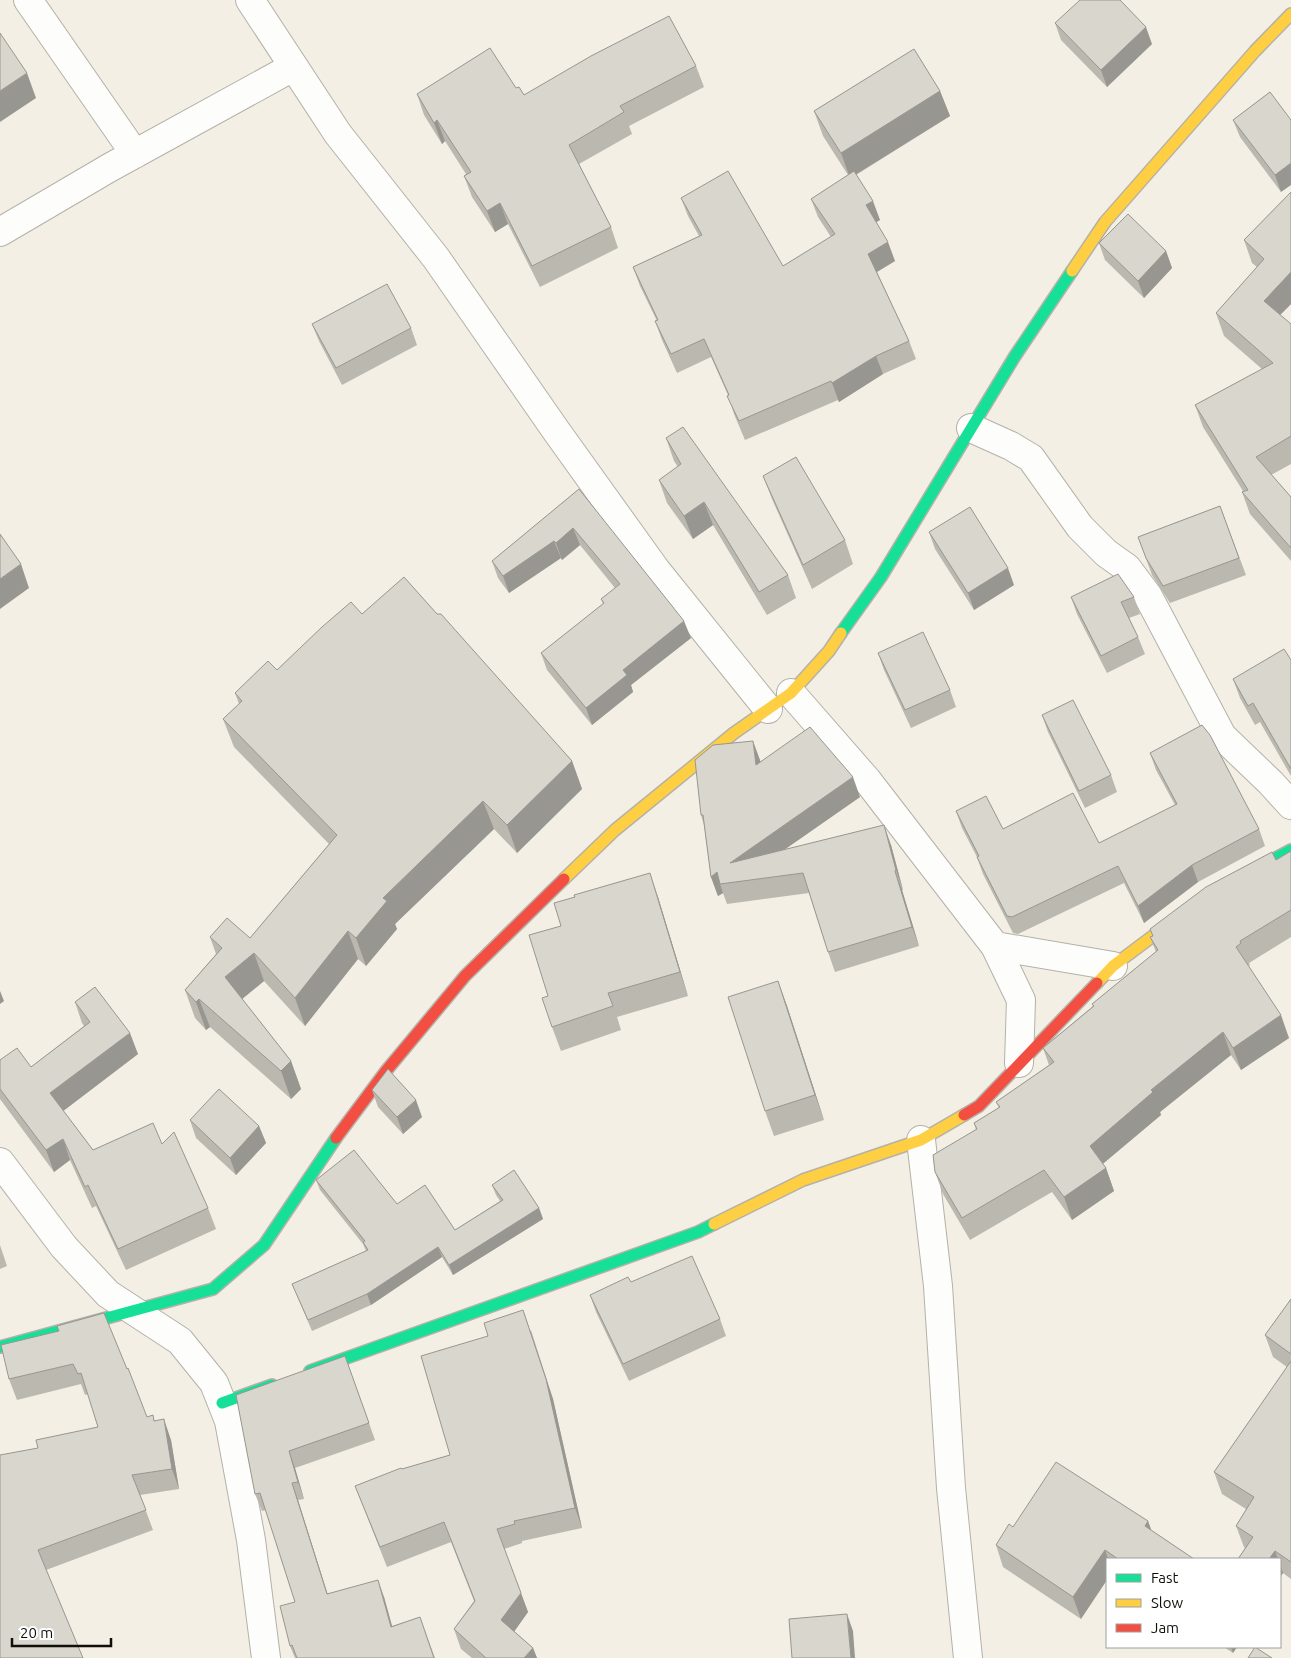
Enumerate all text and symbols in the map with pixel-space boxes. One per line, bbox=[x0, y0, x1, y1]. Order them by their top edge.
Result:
legend bbox=[1106, 1558, 1281, 1648]
text: Fast bbox=[1151, 1569, 1179, 1586]
text: Slow bbox=[1151, 1594, 1184, 1611]
scale bar bbox=[12, 1616, 111, 1648]
text: Jam bbox=[1151, 1619, 1179, 1636]
text: 20 m bbox=[20, 1624, 53, 1641]

